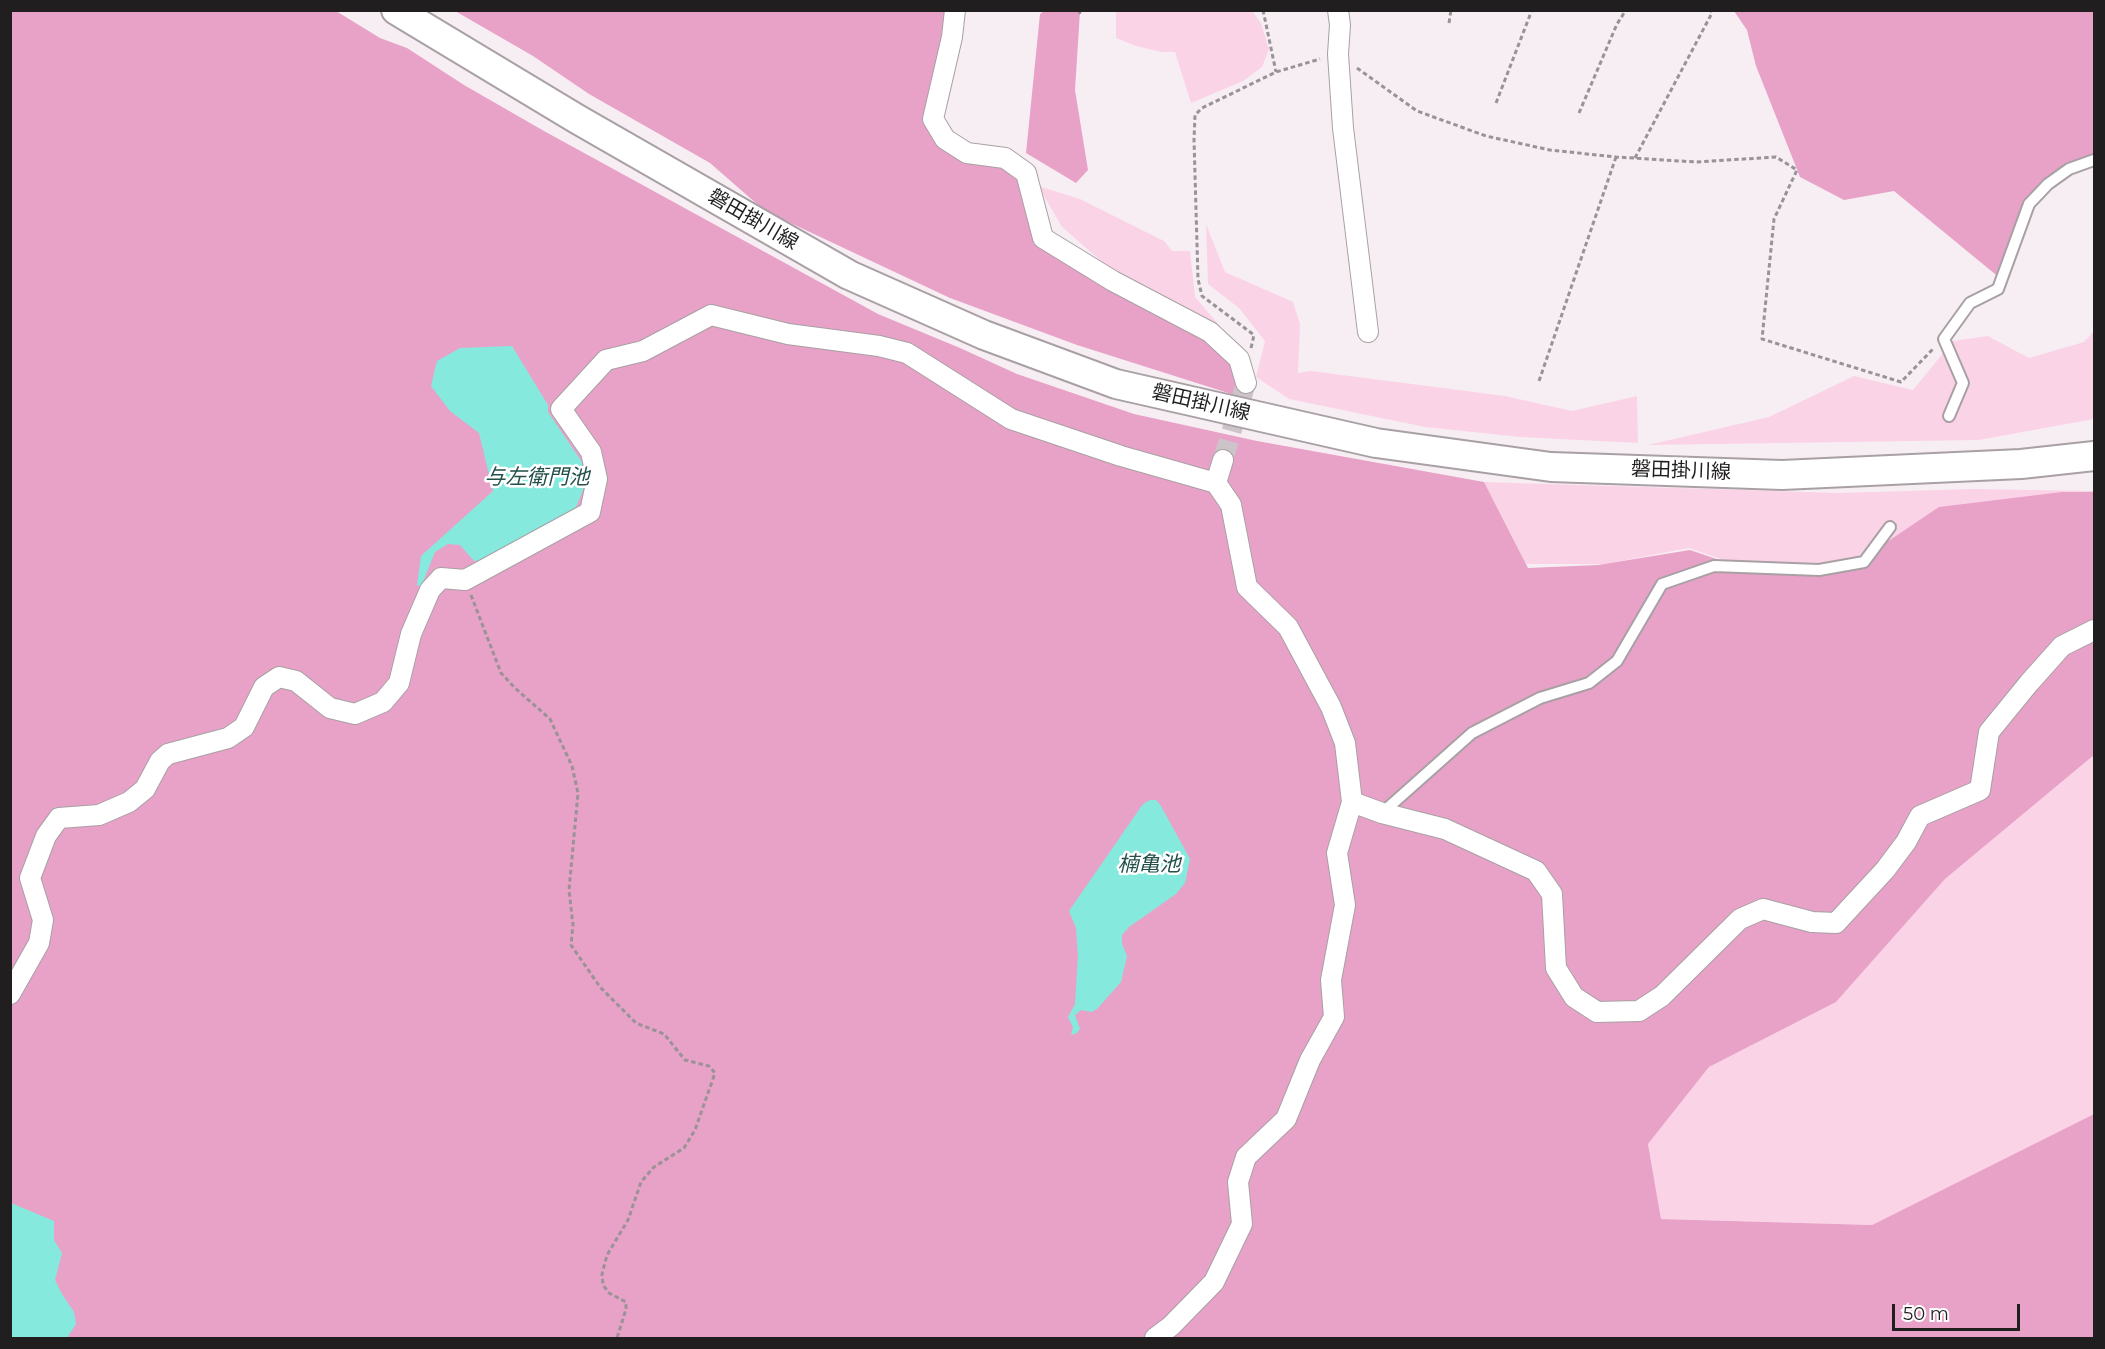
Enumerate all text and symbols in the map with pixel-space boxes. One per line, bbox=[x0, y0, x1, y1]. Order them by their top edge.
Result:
street label: 磐田掛川線 bbox=[704, 185, 802, 255]
street label: 磐田掛川線 bbox=[1150, 380, 1252, 426]
street label: 磐田掛川線 bbox=[1631, 457, 1731, 485]
water label: 与左衛門池 bbox=[485, 465, 589, 491]
water label: 楠亀池 bbox=[1118, 852, 1180, 878]
scale bar bbox=[1895, 1292, 2022, 1330]
text: 50 m bbox=[1903, 1303, 1949, 1325]

